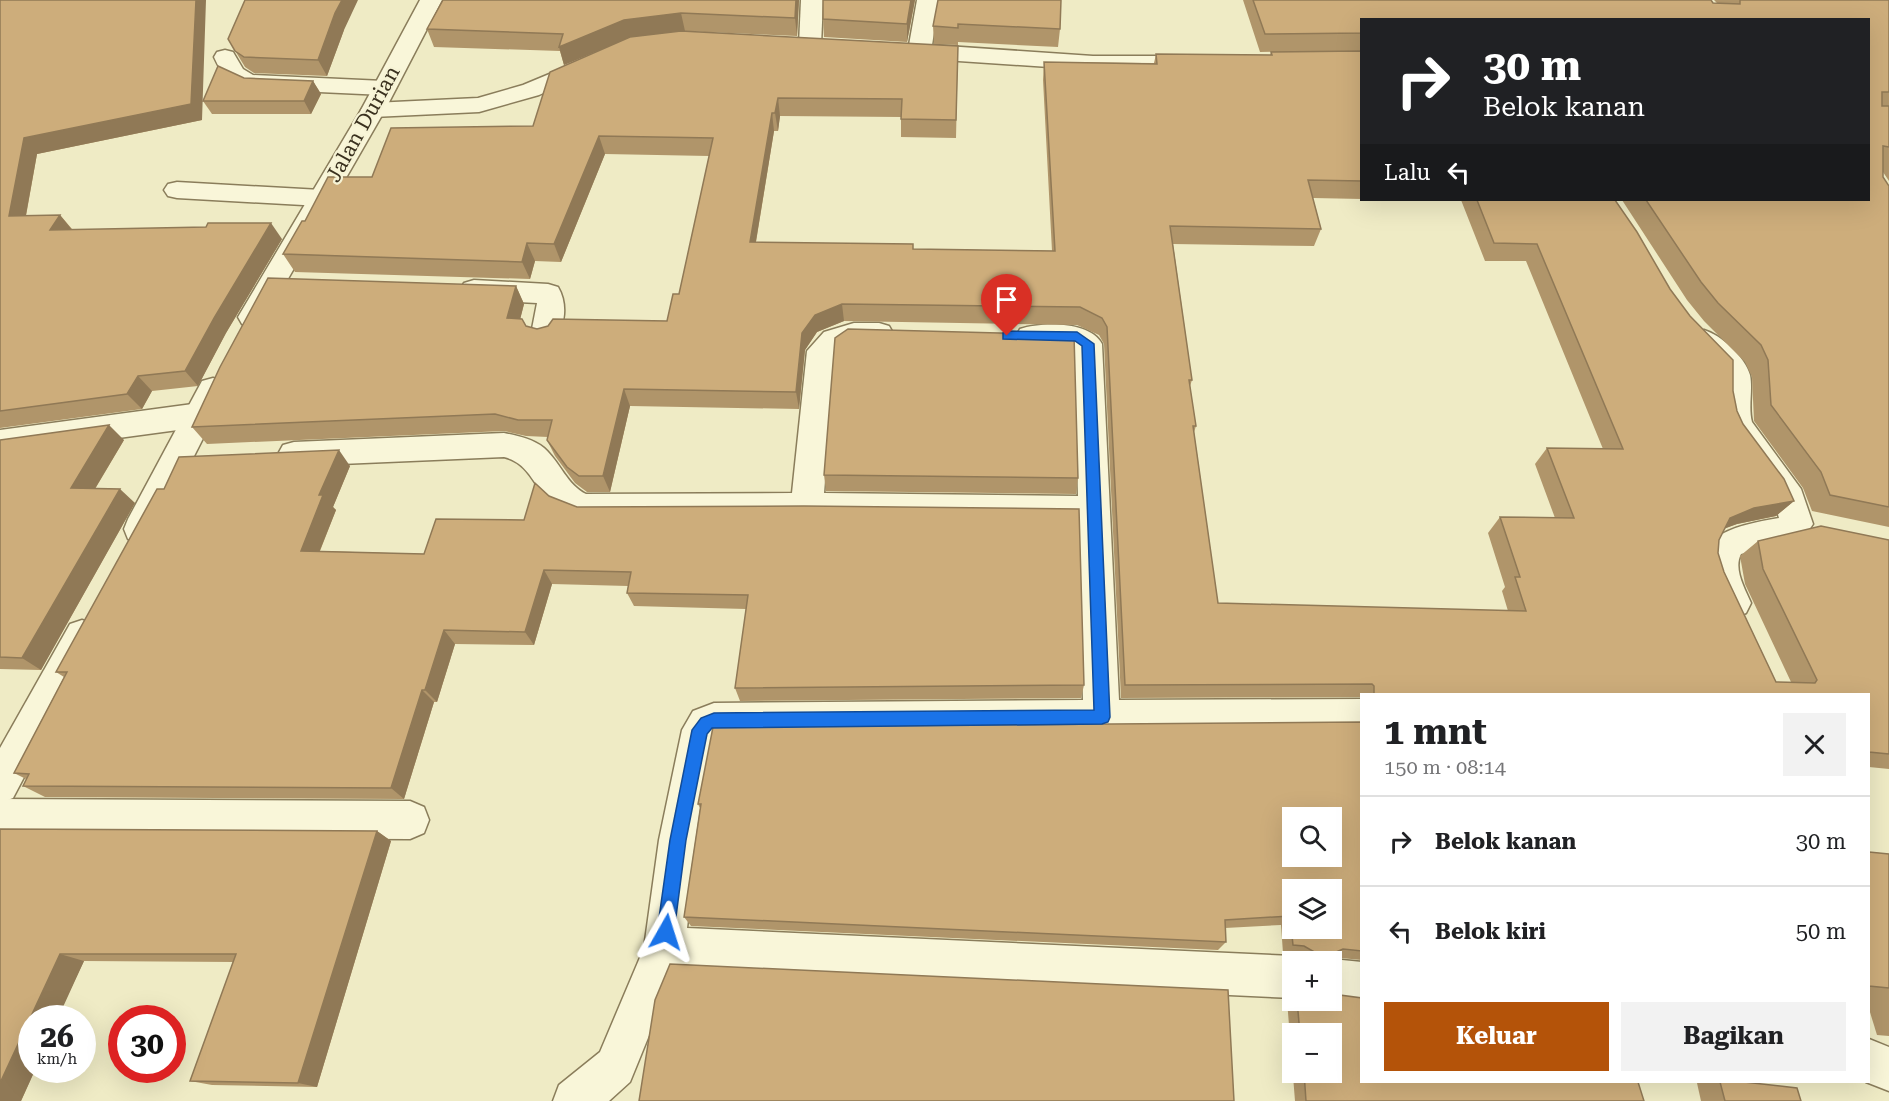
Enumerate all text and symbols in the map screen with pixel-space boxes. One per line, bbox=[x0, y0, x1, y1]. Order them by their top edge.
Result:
text: 30 m bbox=[1483, 41, 1581, 90]
icon: right bbox=[1384, 42, 1462, 120]
street label: Jalan Durian bbox=[321, 61, 405, 186]
text: Belok kanan bbox=[1483, 91, 1645, 123]
icon: left bbox=[1442, 156, 1475, 189]
text: Lalu bbox=[1384, 160, 1430, 185]
pin bbox=[981, 274, 1032, 336]
icon: arrive bbox=[990, 283, 1023, 316]
text: 1 mnt bbox=[1384, 711, 1487, 753]
button: close bbox=[1783, 713, 1846, 776]
text: 150 m · 08:14 bbox=[1384, 755, 1506, 779]
map controls bbox=[1282, 807, 1342, 1083]
button: search bbox=[1282, 807, 1342, 867]
icon: right bbox=[1384, 825, 1417, 858]
text: Belok kanan bbox=[1435, 829, 1576, 854]
text: 30 m bbox=[1796, 829, 1846, 854]
button: layers bbox=[1282, 879, 1342, 939]
position arrow bbox=[634, 900, 698, 964]
icon: left bbox=[1384, 915, 1417, 948]
text: Belok kiri bbox=[1435, 919, 1546, 944]
text: 50 m bbox=[1796, 919, 1846, 944]
button: + bbox=[1282, 951, 1342, 1011]
button: Keluar bbox=[1384, 1002, 1609, 1071]
button: Bagikan bbox=[1621, 1002, 1846, 1071]
speed limit sign: 30 bbox=[108, 1005, 186, 1083]
text: 26 bbox=[40, 1019, 74, 1054]
button: − bbox=[1282, 1023, 1342, 1083]
text: km/h bbox=[37, 1050, 77, 1068]

